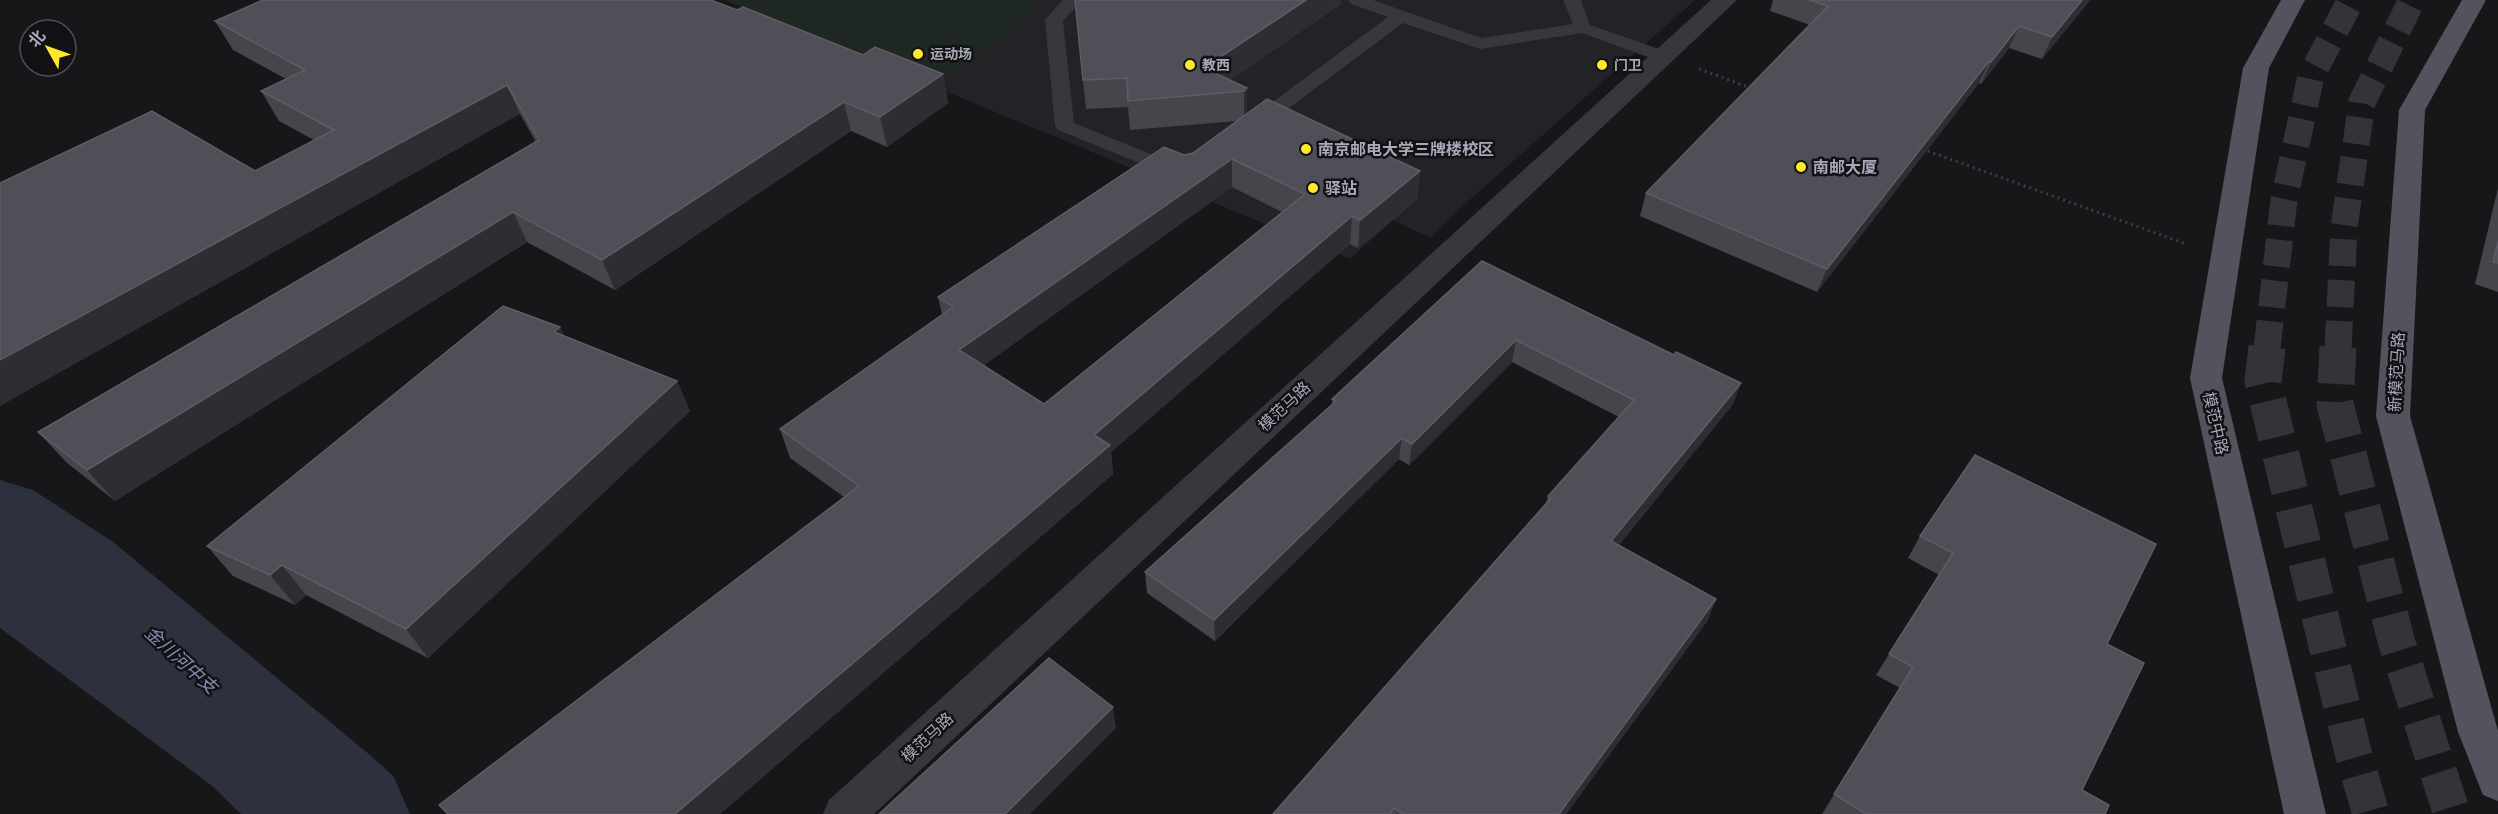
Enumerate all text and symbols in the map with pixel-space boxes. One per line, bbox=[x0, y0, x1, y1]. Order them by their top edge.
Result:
north arrow bbox=[18, 18, 78, 78]
text: 北 bbox=[24, 26, 49, 51]
place label: 运动场 bbox=[930, 46, 972, 63]
marker: 运动场 bbox=[911, 47, 925, 61]
place label: 教西 bbox=[1202, 57, 1230, 74]
place label: 门卫 bbox=[1614, 57, 1642, 74]
marker: 教西 bbox=[1183, 58, 1197, 72]
marker: 门卫 bbox=[1595, 58, 1609, 72]
place label: 南京邮电大学三牌楼校区 bbox=[1318, 140, 1494, 159]
marker: 南京邮电大学三牌楼校区 bbox=[1299, 142, 1313, 156]
place label: 南邮大厦 bbox=[1813, 158, 1877, 177]
marker: 南邮大厦 bbox=[1794, 160, 1808, 174]
place label: 驿站 bbox=[1325, 179, 1357, 198]
marker: 驿站 bbox=[1306, 181, 1320, 195]
street label: 新模范马路 bbox=[2385, 332, 2408, 412]
street label: 模范马路 bbox=[1254, 378, 1314, 435]
street label: 模范中路 bbox=[2199, 390, 2232, 456]
water label: 金川河中支 bbox=[140, 622, 223, 700]
street label: 模范马路 bbox=[897, 709, 957, 766]

